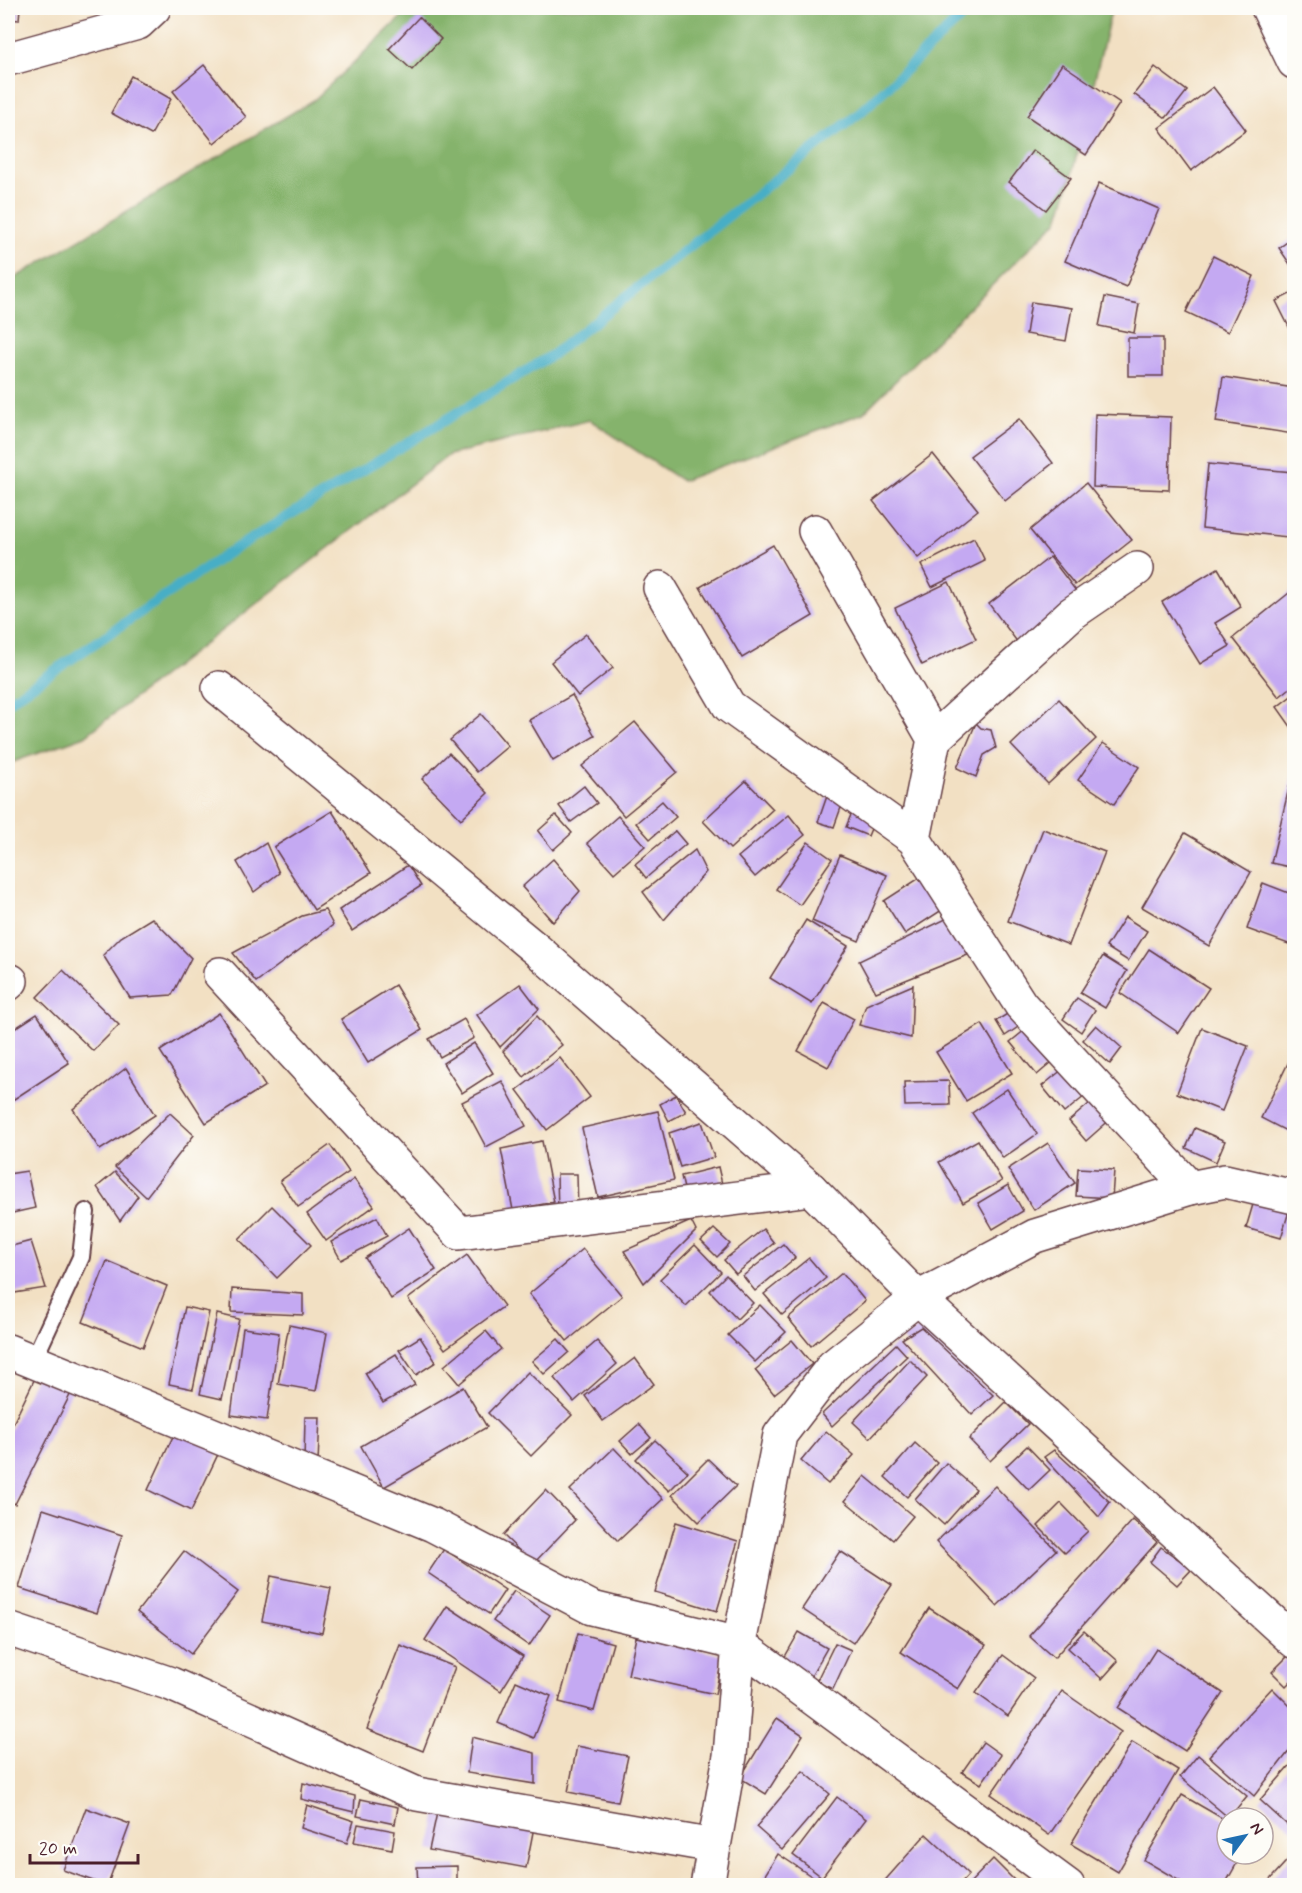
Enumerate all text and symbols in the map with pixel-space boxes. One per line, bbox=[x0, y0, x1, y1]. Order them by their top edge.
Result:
north arrow bbox=[1215, 1806, 1275, 1866]
text: N bbox=[1245, 1818, 1268, 1839]
scale bar bbox=[30, 1827, 138, 1865]
text: 20 m bbox=[39, 1837, 77, 1861]

